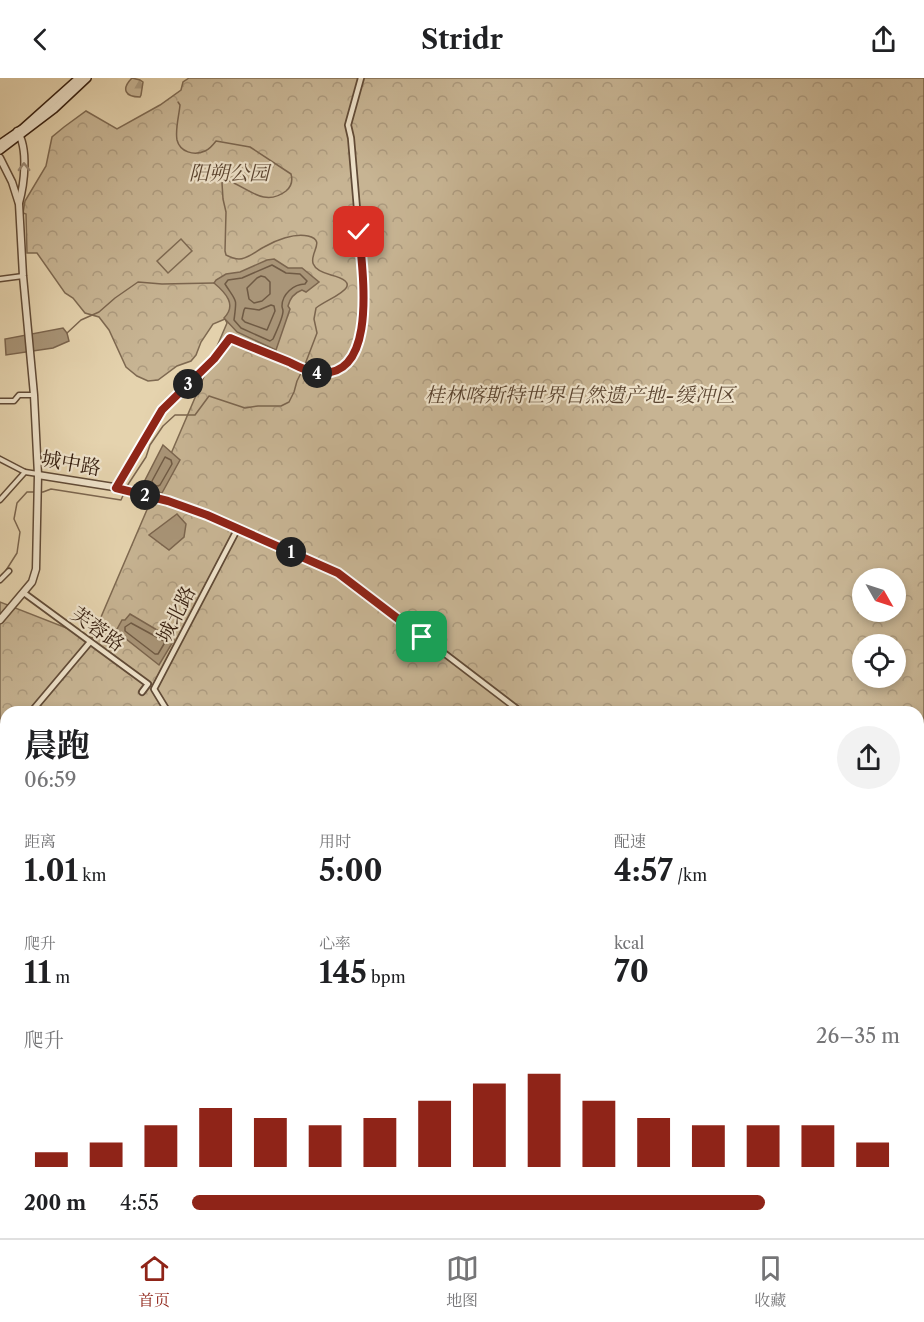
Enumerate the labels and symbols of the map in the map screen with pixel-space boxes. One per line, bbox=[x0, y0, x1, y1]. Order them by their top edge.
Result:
park label: 阳朔公园 bbox=[189, 161, 272, 185]
one-way arrow bbox=[18, 163, 30, 172]
pin bbox=[333, 206, 384, 257]
pin: 4 bbox=[302, 358, 332, 388]
pin: 3 bbox=[173, 369, 203, 399]
park label: 桂林喀斯特世界自然遗产地-缓冲区 bbox=[425, 383, 738, 407]
street label: 城中路 bbox=[39, 446, 103, 480]
pin: 2 bbox=[130, 480, 160, 510]
pin: 1 bbox=[276, 537, 306, 567]
north arrow bbox=[852, 568, 906, 622]
street label: 城北路 bbox=[152, 582, 200, 646]
street label: 芙蓉路 bbox=[67, 602, 129, 656]
pin bbox=[396, 611, 447, 662]

